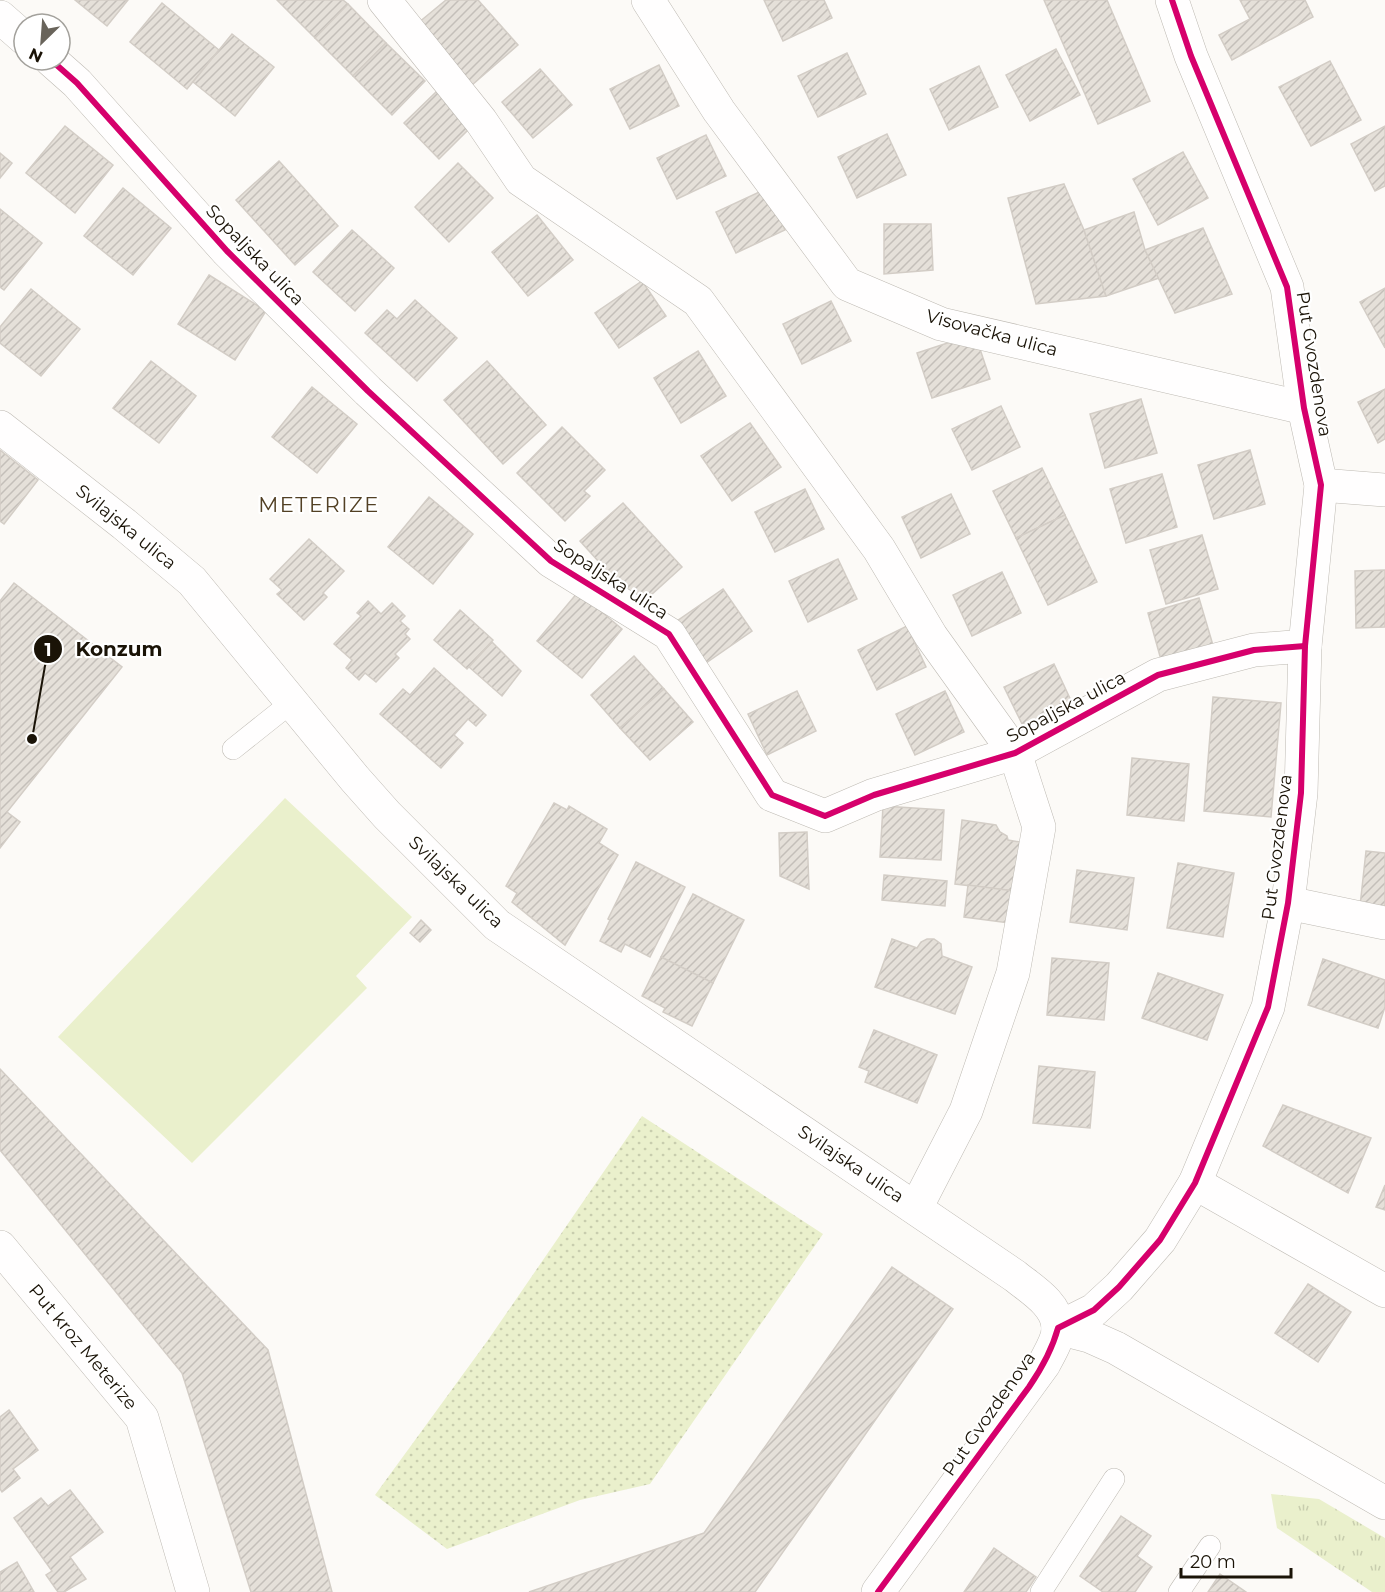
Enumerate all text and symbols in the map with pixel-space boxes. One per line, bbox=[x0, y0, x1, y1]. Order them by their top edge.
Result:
north arrow bbox=[12, 12, 72, 72]
text: N bbox=[26, 44, 46, 66]
street label: Sopaljska ulica bbox=[201, 200, 309, 310]
street label: Put Gvozdenova bbox=[1292, 290, 1336, 438]
street label: Visovačka ulica bbox=[924, 305, 1060, 361]
street label: Svilajska ulica bbox=[71, 480, 181, 574]
district label: METERIZE bbox=[258, 492, 380, 517]
street label: Sopaljska ulica bbox=[550, 534, 672, 624]
callout: Konzum bbox=[33, 630, 174, 668]
text: Konzum bbox=[76, 637, 162, 661]
text: 1 bbox=[44, 639, 52, 661]
street label: Sopaljska ulica bbox=[1002, 666, 1130, 748]
street label: Put Gvozdenova bbox=[1257, 773, 1297, 921]
street label: Svilajska ulica bbox=[404, 831, 508, 933]
street label: Svilajska ulica bbox=[794, 1120, 908, 1208]
street label: Put kroz Meterize bbox=[24, 1280, 142, 1414]
street label: Put Gvozdenova bbox=[938, 1348, 1040, 1480]
scale bar bbox=[1181, 1541, 1290, 1579]
text: 20 m bbox=[1190, 1551, 1236, 1573]

